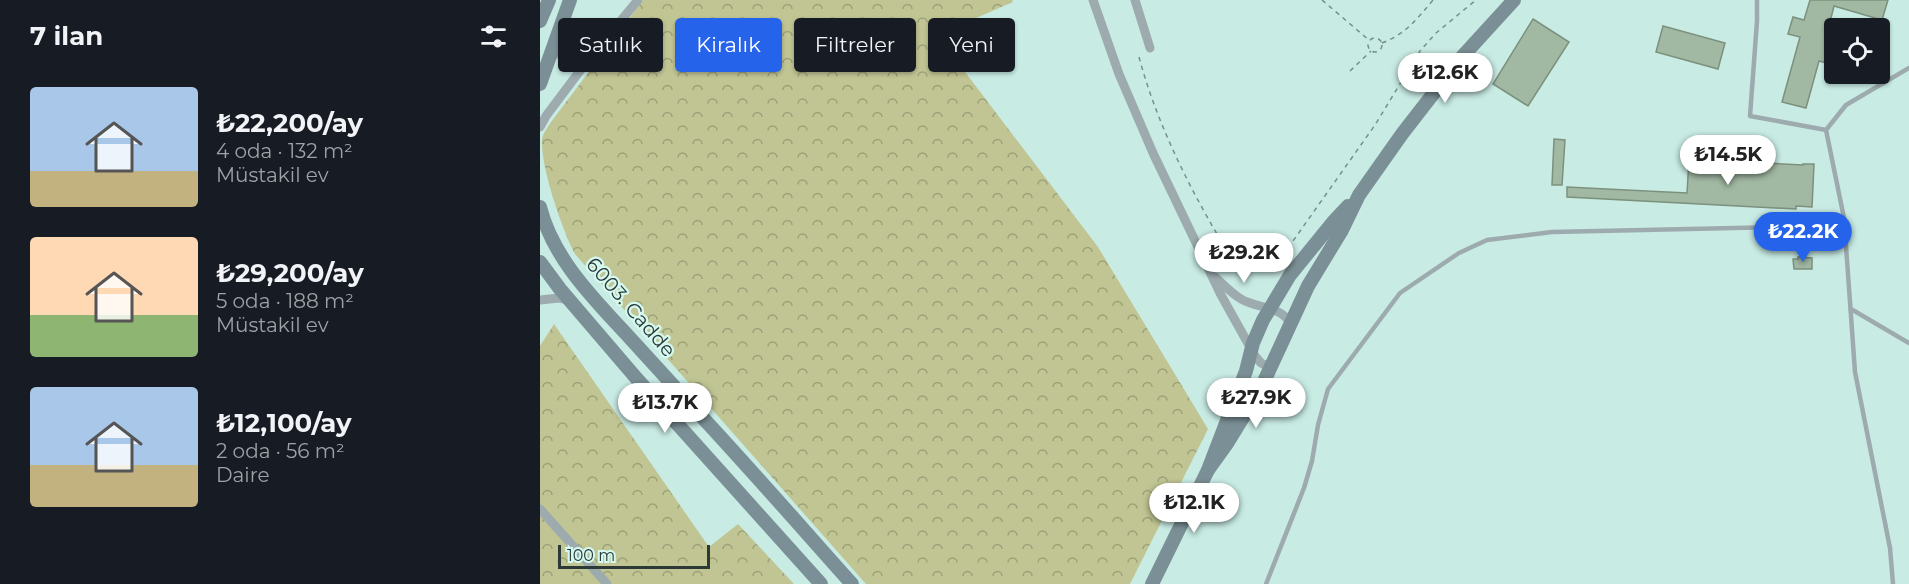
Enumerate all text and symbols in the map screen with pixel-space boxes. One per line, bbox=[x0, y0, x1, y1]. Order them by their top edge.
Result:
chip: Satılık bbox=[558, 18, 663, 72]
chip: Kiralık bbox=[675, 18, 782, 72]
chip: Filtreler bbox=[794, 18, 916, 72]
chip: Yeni bbox=[928, 18, 1015, 72]
map controls bbox=[1824, 18, 1890, 84]
button: locate bbox=[1824, 18, 1890, 84]
text: 7 ilan bbox=[30, 20, 103, 52]
icon: filters bbox=[477, 20, 510, 53]
pin: ₺12.6K bbox=[1396, 53, 1494, 104]
text: ₺12.6K bbox=[1412, 60, 1478, 84]
text: ₺22,200/ay bbox=[216, 107, 363, 139]
icon: home bbox=[78, 111, 150, 183]
pin: ₺14.5K bbox=[1679, 135, 1777, 186]
text: 4 oda · 132 m² bbox=[216, 139, 353, 163]
text: ₺14.5K bbox=[1694, 142, 1762, 166]
text: Müstakil ev bbox=[216, 163, 329, 187]
pin: ₺22.2K bbox=[1754, 212, 1852, 263]
text: ₺22.2K bbox=[1768, 219, 1838, 243]
pin: ₺29.2K bbox=[1195, 233, 1293, 284]
text: ₺29.2K bbox=[1209, 240, 1279, 264]
street label: 6003. Cadde bbox=[581, 252, 681, 362]
text: ₺29,200/ay bbox=[216, 257, 364, 289]
icon: home bbox=[78, 261, 150, 333]
text: 5 oda · 188 m² bbox=[216, 289, 354, 313]
text: Müstakil ev bbox=[216, 313, 329, 337]
pin: ₺27.9K bbox=[1207, 378, 1305, 429]
pin: ₺13.7K bbox=[616, 383, 714, 434]
text: ₺27.9K bbox=[1221, 385, 1291, 409]
text: ₺13.7K bbox=[632, 390, 698, 414]
text: ₺12,100/ay bbox=[216, 407, 352, 439]
icon: home bbox=[78, 411, 150, 483]
text: 2 oda · 56 m² bbox=[216, 439, 345, 463]
text: Daire bbox=[216, 463, 270, 487]
pin: ₺12.1K bbox=[1145, 483, 1243, 534]
text: ₺12.1K bbox=[1163, 490, 1225, 514]
scale bar bbox=[558, 542, 710, 570]
text: 100 m bbox=[567, 546, 615, 565]

